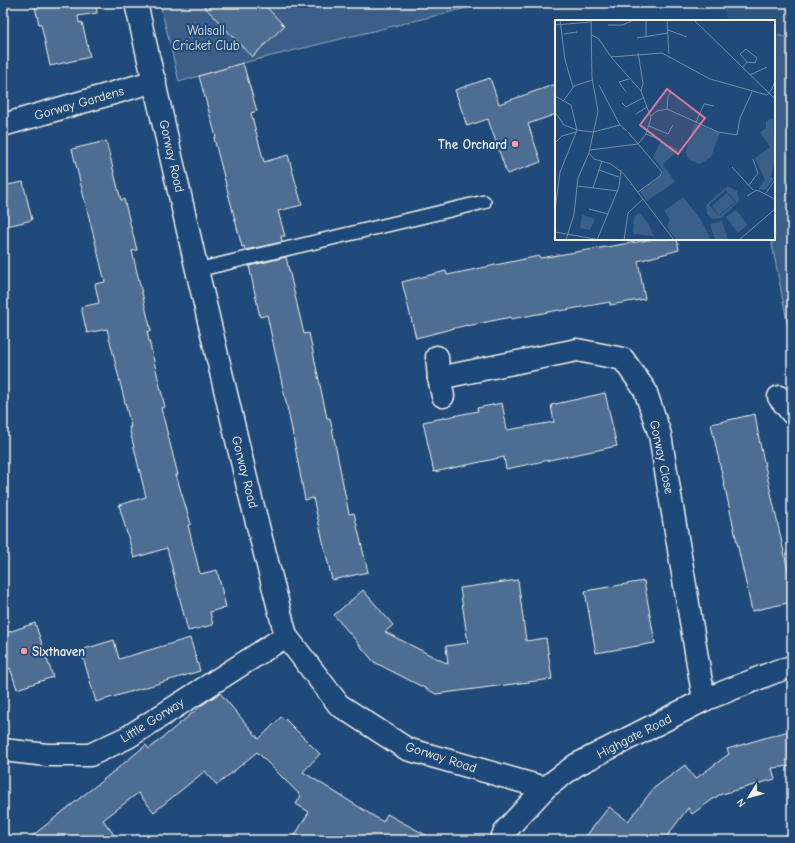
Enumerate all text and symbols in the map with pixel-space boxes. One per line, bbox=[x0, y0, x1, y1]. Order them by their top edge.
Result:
inset map bbox=[555, 20, 775, 240]
park label: Walsall Cricket Club bbox=[172, 23, 240, 53]
street label: Gorway Gardens bbox=[32, 83, 126, 123]
street label: Gorway Road bbox=[156, 118, 188, 194]
place label: The Orchard bbox=[438, 137, 507, 152]
marker: The Orchard bbox=[510, 139, 520, 149]
street label: Gorway Close bbox=[647, 419, 677, 496]
street label: Gorway Road bbox=[229, 434, 261, 510]
place label: Sixthaven bbox=[32, 644, 85, 659]
marker: Sixthaven bbox=[19, 646, 29, 656]
street label: Little Gorway bbox=[117, 694, 187, 745]
street label: Highgate Road bbox=[594, 711, 674, 761]
street label: Gorway Road bbox=[404, 738, 478, 776]
north arrow bbox=[729, 777, 769, 817]
text: N bbox=[734, 796, 749, 809]

